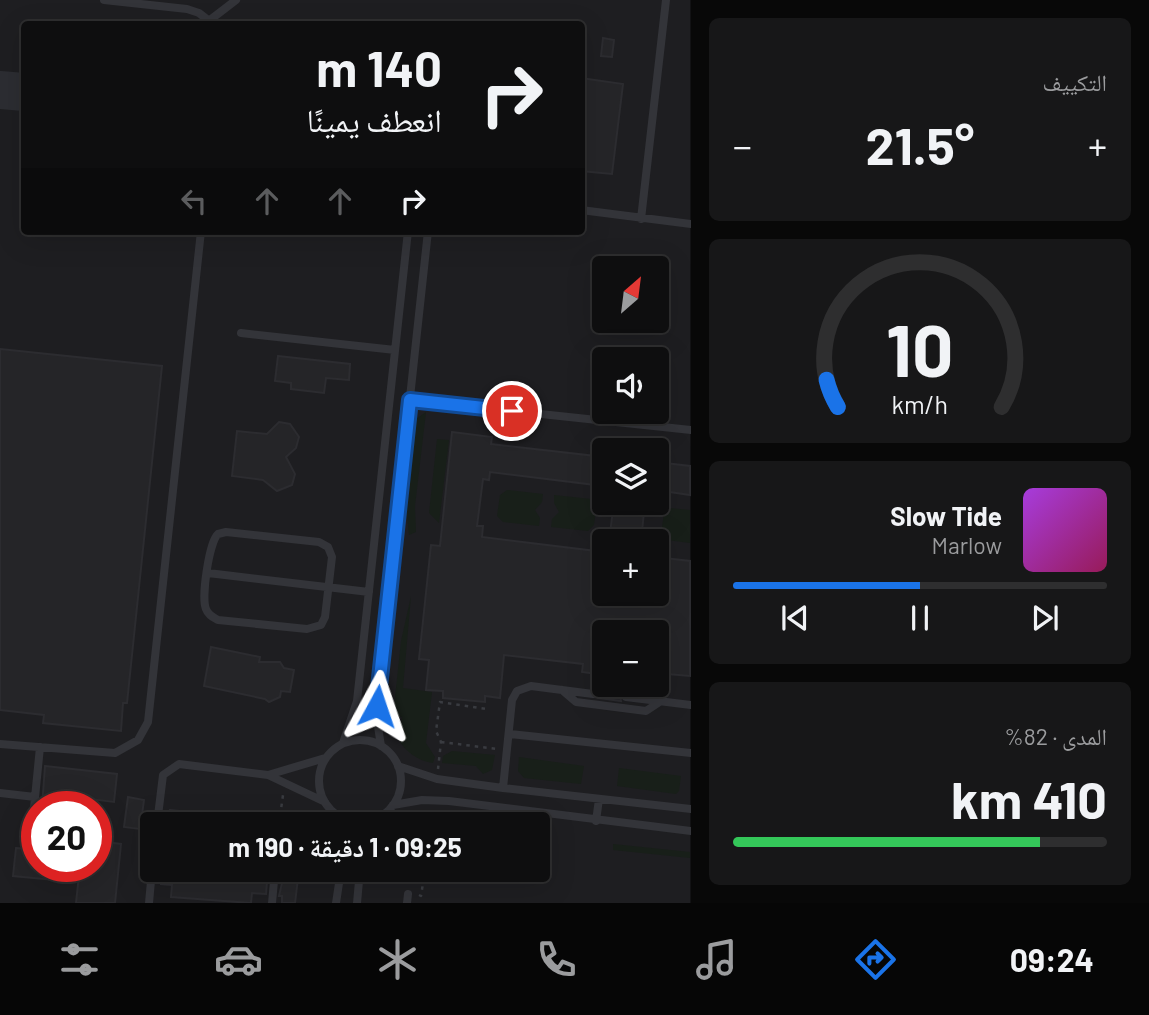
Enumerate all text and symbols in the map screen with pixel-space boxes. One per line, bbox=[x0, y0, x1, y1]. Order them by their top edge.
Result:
text: 140 m bbox=[316, 38, 442, 97]
icon: right bbox=[466, 49, 557, 140]
text: التكييف bbox=[1042, 68, 1107, 96]
text: انعطف يمينًا bbox=[307, 100, 442, 138]
text: 21.5° bbox=[866, 113, 974, 175]
text: − bbox=[733, 122, 752, 168]
text: + bbox=[1088, 122, 1107, 168]
icon: left bbox=[175, 182, 213, 220]
icon: ahead bbox=[248, 182, 286, 220]
icon: ahead bbox=[321, 182, 359, 220]
icon: right bbox=[394, 182, 432, 220]
north arrow bbox=[592, 256, 668, 332]
map controls bbox=[592, 256, 669, 697]
text: 10 bbox=[886, 304, 954, 392]
button: sound bbox=[592, 347, 669, 424]
pin bbox=[482, 381, 542, 441]
text: km/h bbox=[892, 389, 948, 419]
icon: arrive bbox=[493, 392, 531, 430]
button: layers bbox=[592, 438, 669, 515]
text: Slow Tide bbox=[890, 500, 1002, 531]
button: + bbox=[592, 529, 669, 606]
text: Marlow bbox=[931, 531, 1002, 559]
icon: previous bbox=[776, 599, 814, 637]
icon: pause bbox=[901, 599, 939, 637]
icon: next bbox=[1026, 599, 1064, 637]
button: − bbox=[592, 620, 669, 697]
position arrow bbox=[340, 669, 414, 743]
text: المدى · 82% bbox=[1004, 722, 1107, 750]
text: 410 km bbox=[951, 767, 1107, 829]
speed limit sign: 20 bbox=[21, 791, 112, 882]
text: 09:25 · 1 دقيقة · 190 m bbox=[228, 831, 462, 862]
icon: filters bbox=[55, 935, 104, 984]
icon: car bbox=[214, 935, 263, 984]
icon: climate bbox=[373, 935, 422, 984]
icon: phone bbox=[532, 935, 581, 984]
icon: music bbox=[692, 935, 741, 984]
icon: directions bbox=[851, 935, 900, 984]
text: 09:24 bbox=[1010, 940, 1094, 978]

